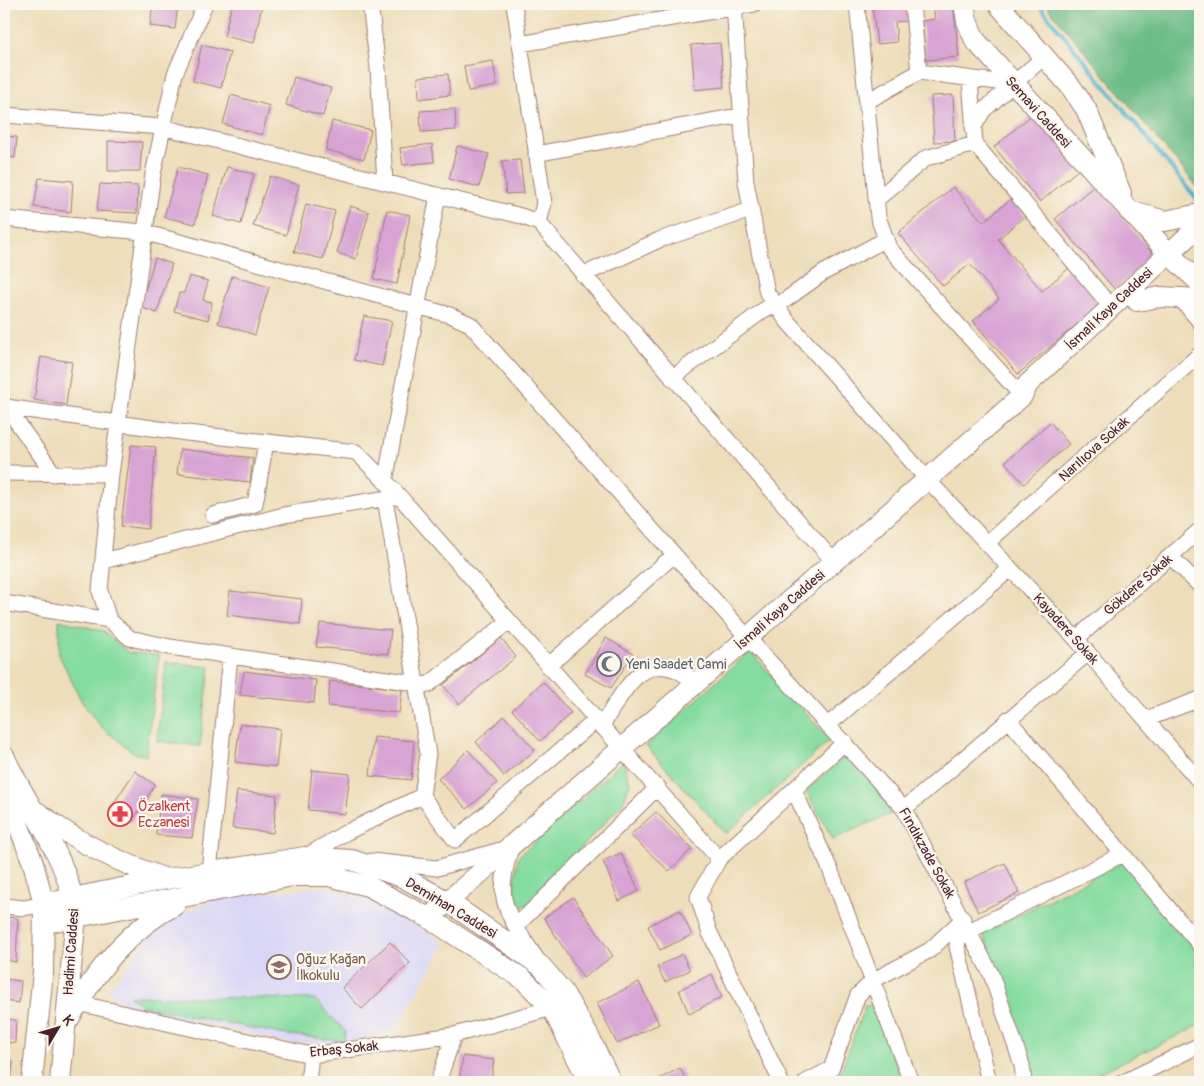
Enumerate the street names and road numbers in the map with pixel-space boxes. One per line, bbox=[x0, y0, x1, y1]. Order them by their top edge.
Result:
street label: Semavi Caddesi bbox=[1001, 73, 1075, 152]
street label: İsmali Kaya Caddesi bbox=[1062, 264, 1157, 354]
street label: Narılıova Sokak bbox=[1055, 413, 1133, 485]
street label: Gökdere Sokak bbox=[1100, 551, 1176, 619]
street label: İsmali Kaya Caddesi bbox=[732, 566, 829, 654]
street label: Kayadere Sokak bbox=[1030, 590, 1102, 668]
street label: Fındıkzade Sokak bbox=[895, 805, 959, 902]
street label: Demirhan Caddesi bbox=[402, 874, 500, 942]
street label: Hadimi Caddesi bbox=[59, 908, 83, 996]
street label: Erbaş Sokak bbox=[309, 1037, 379, 1061]

